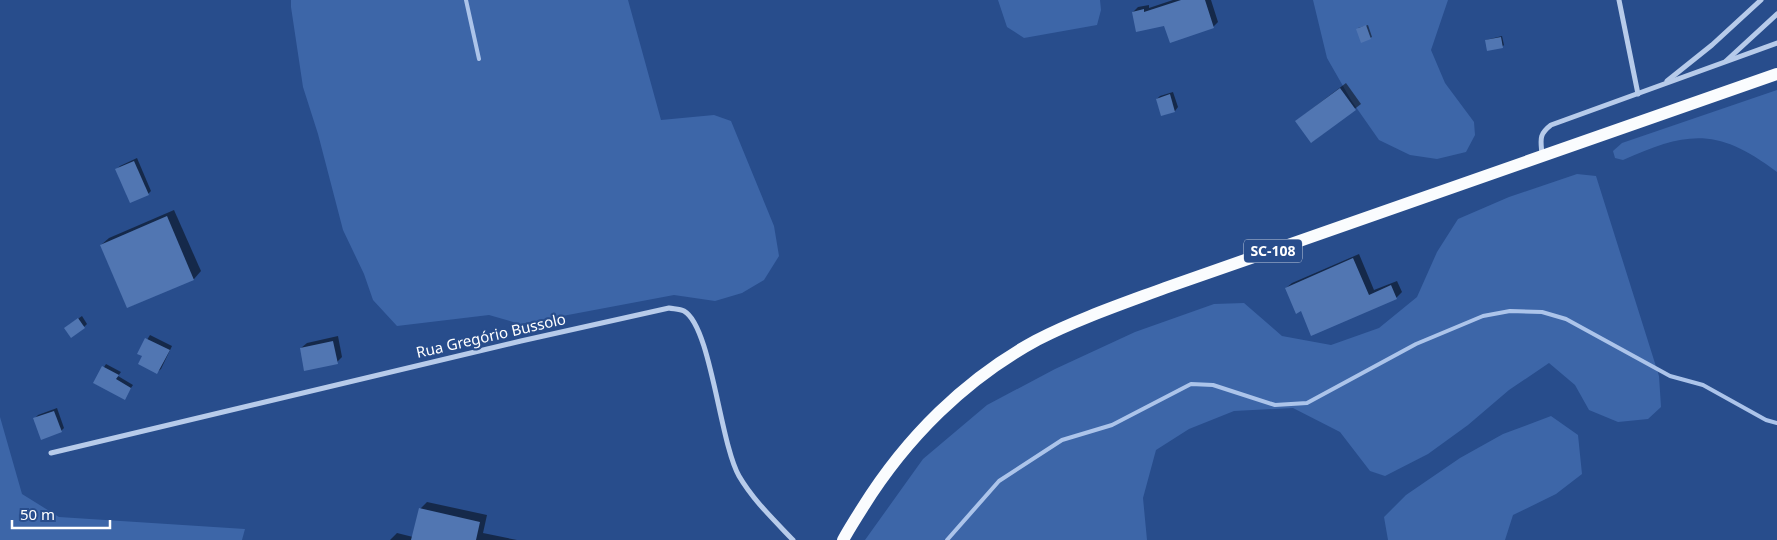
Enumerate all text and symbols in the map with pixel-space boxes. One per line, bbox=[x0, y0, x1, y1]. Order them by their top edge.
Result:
road number: SC-108 bbox=[1244, 240, 1302, 262]
street label: Rua Gregório Bussolo bbox=[414, 308, 568, 362]
scale bar bbox=[12, 498, 110, 530]
text: 50 m bbox=[20, 504, 55, 524]

